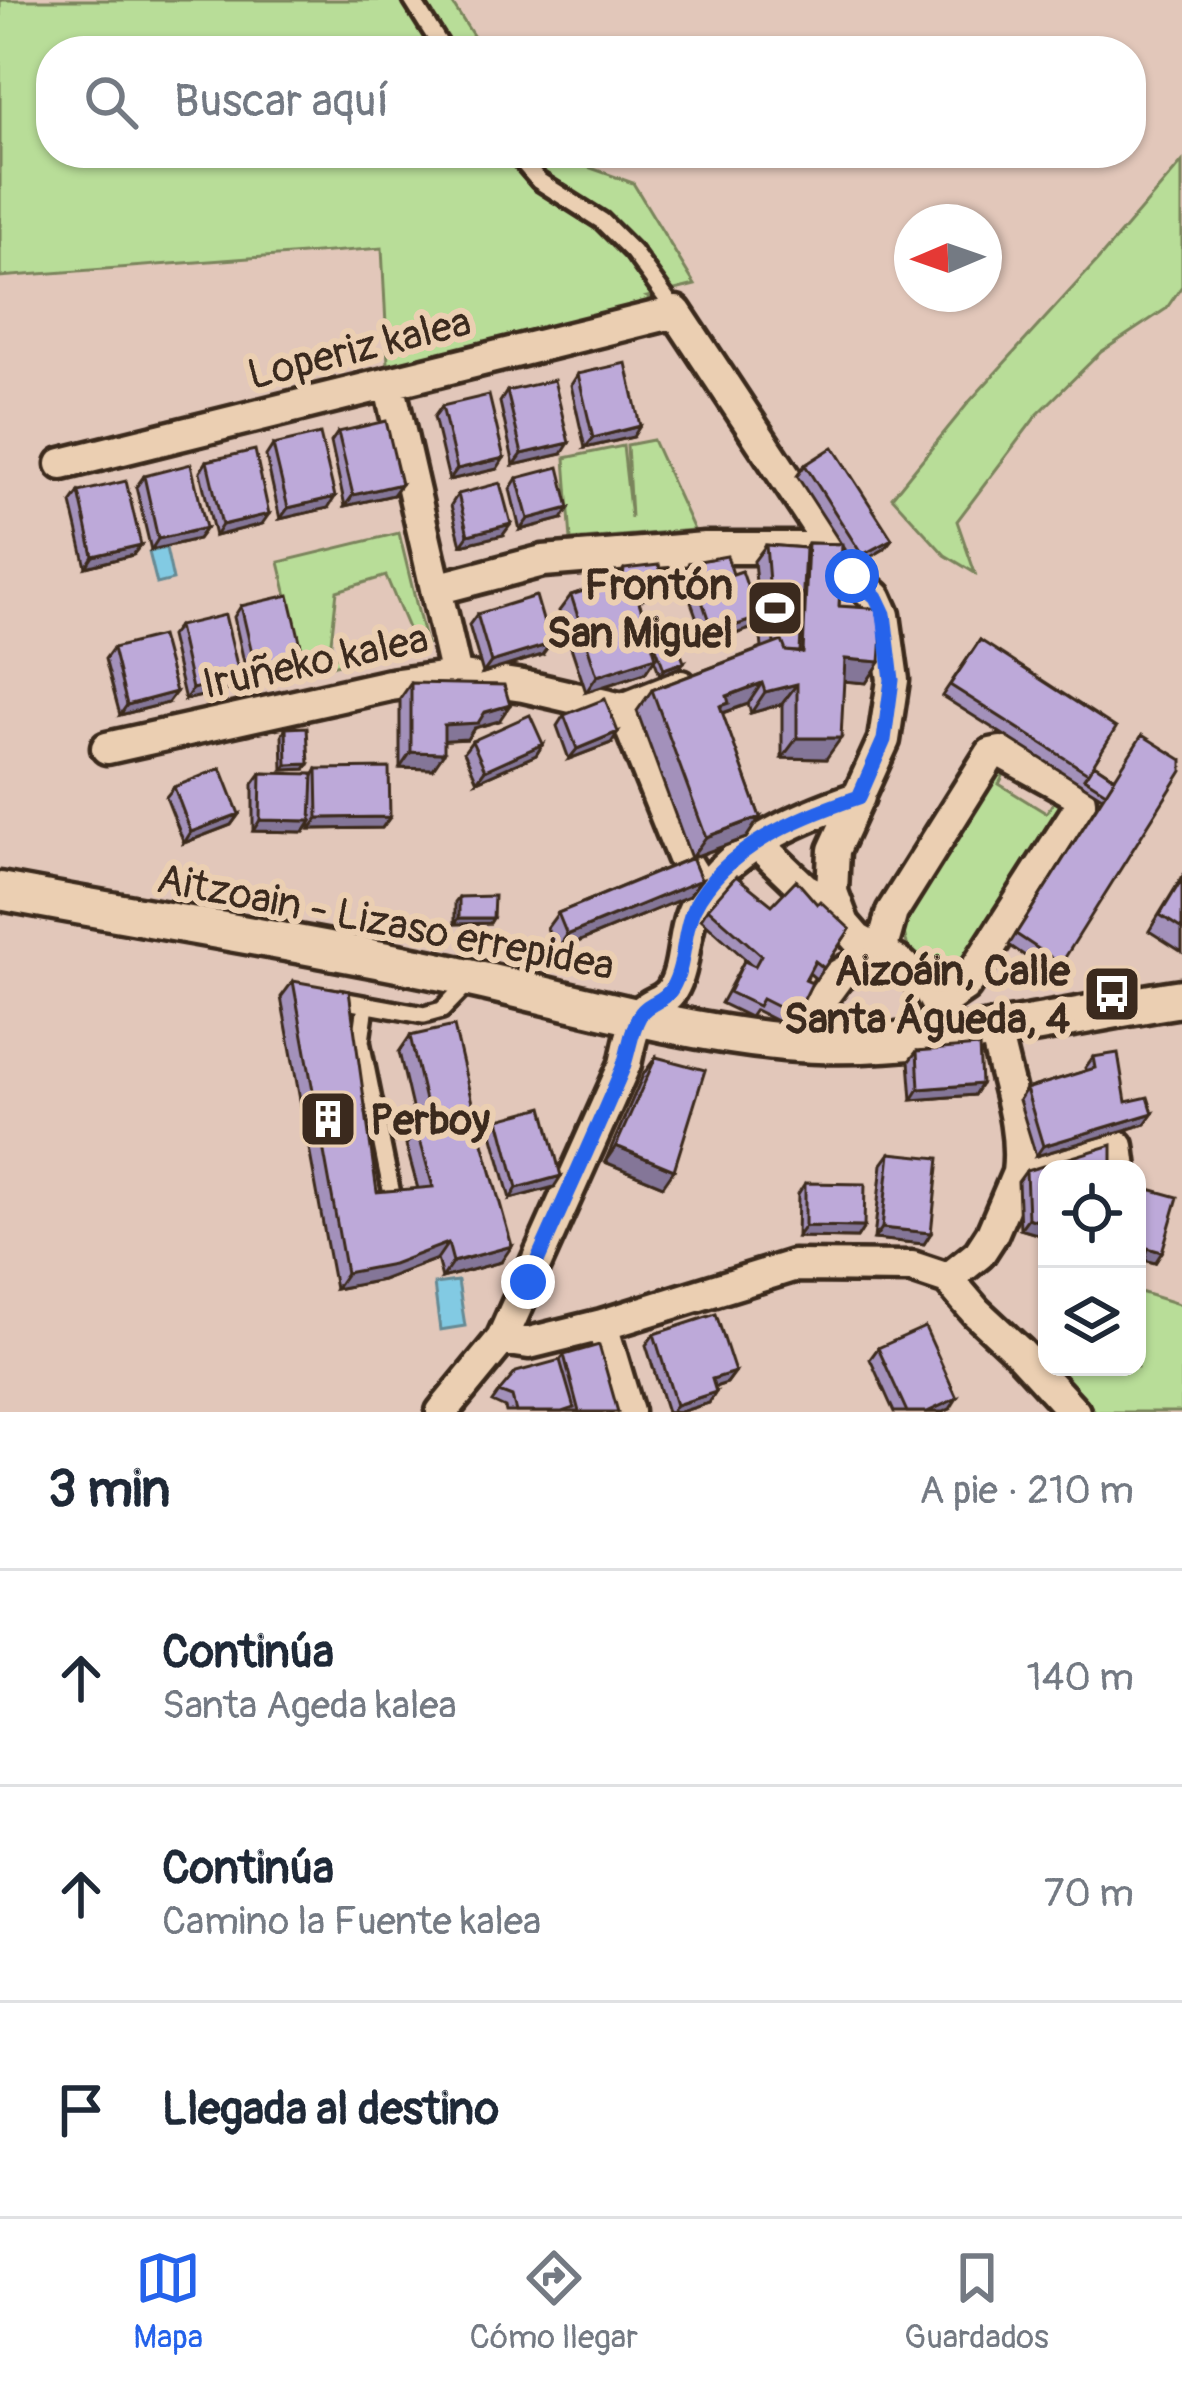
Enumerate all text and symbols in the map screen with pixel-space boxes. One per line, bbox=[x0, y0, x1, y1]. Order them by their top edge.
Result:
search box bbox=[36, 36, 1146, 168]
icon: search bbox=[78, 69, 144, 135]
text: Buscar aquí bbox=[174, 74, 389, 130]
north arrow bbox=[894, 204, 1002, 312]
street label: Loperiz kalea bbox=[243, 296, 476, 402]
route start bbox=[825, 549, 879, 603]
place label: Frontón San Miguel bbox=[547, 560, 733, 660]
sports icon: Frontón San Miguel bbox=[744, 577, 806, 639]
street label: Iruñeko kalea bbox=[198, 613, 433, 711]
street label: Aitzoain - Lizaso errepidea bbox=[153, 853, 619, 993]
place label: Aizoáin, Calle Santa Águeda, 4 bbox=[784, 946, 1071, 1046]
bus stop icon: Aizoáin, Calle Santa Águeda, 4 bbox=[1081, 963, 1143, 1025]
building icon: Perboy bbox=[297, 1088, 359, 1150]
place label: Perboy bbox=[370, 1095, 490, 1147]
map controls bbox=[1038, 1160, 1146, 1376]
button: locate bbox=[1038, 1160, 1146, 1268]
route end bbox=[501, 1255, 555, 1309]
button: layers bbox=[1038, 1268, 1146, 1376]
text: 3 min bbox=[48, 1458, 170, 1522]
text: A pie · 210 m bbox=[919, 1466, 1134, 1515]
text: Continúa bbox=[162, 1625, 334, 1681]
icon: ahead bbox=[48, 1645, 114, 1711]
text: 140 m bbox=[1026, 1653, 1134, 1702]
text: Santa Ageda kalea bbox=[162, 1681, 457, 1730]
text: Continúa bbox=[162, 1841, 334, 1897]
icon: ahead bbox=[48, 1861, 114, 1927]
text: 70 m bbox=[1044, 1869, 1134, 1918]
text: Camino la Fuente kalea bbox=[162, 1897, 541, 1946]
icon: arrive bbox=[48, 2077, 114, 2143]
text: Llegada al destino bbox=[162, 2082, 499, 2138]
tab: Mapa bbox=[133, 2245, 203, 2358]
tab: Cómo llegar bbox=[470, 2245, 638, 2358]
tab: Guardados bbox=[904, 2245, 1049, 2358]

